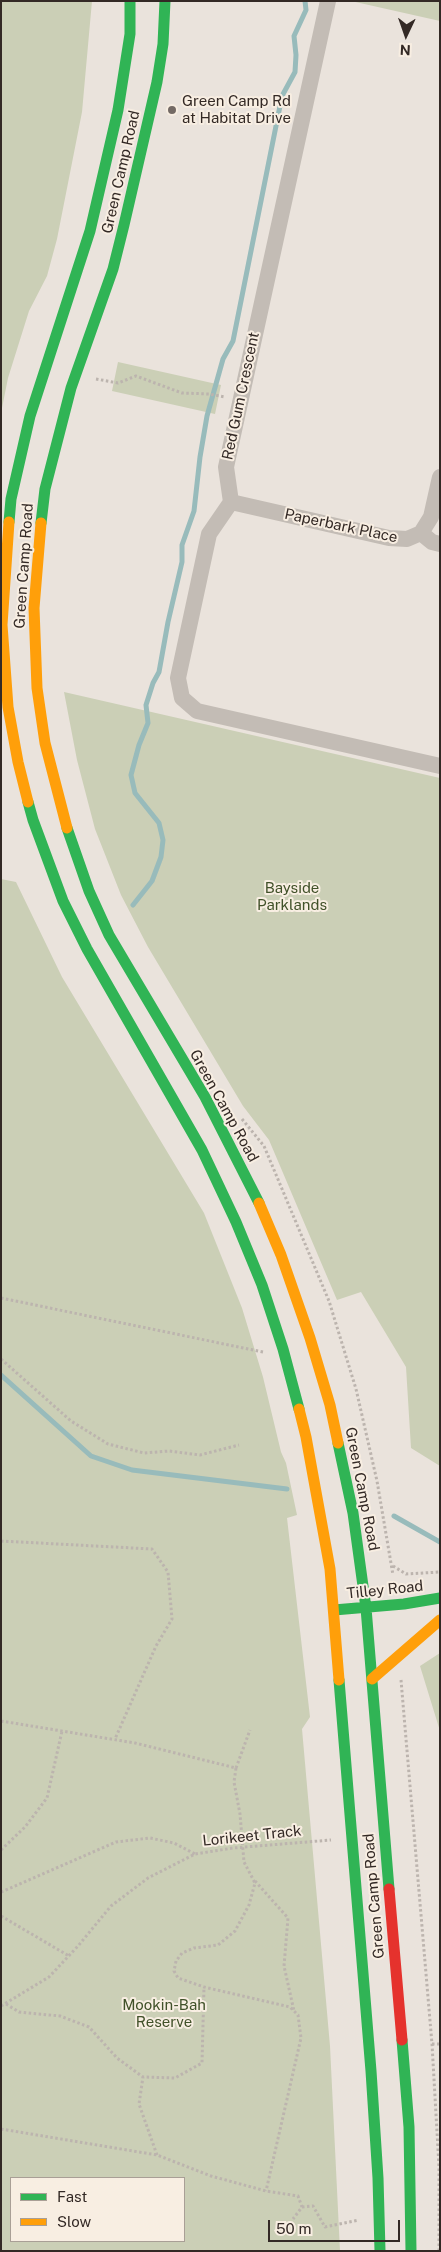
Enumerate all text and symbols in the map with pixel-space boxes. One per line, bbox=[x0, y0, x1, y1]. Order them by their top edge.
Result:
north arrow bbox=[381, 10, 431, 60]
text: N bbox=[399, 42, 411, 58]
place label: Green Camp Rd at Habitat Drive bbox=[182, 92, 291, 127]
marker: Green Camp Rd at Habitat Drive bbox=[166, 104, 178, 116]
street label: Green Camp Road bbox=[98, 109, 144, 235]
street label: Red Gum Crescent bbox=[219, 330, 263, 462]
street label: Green Camp Road bbox=[11, 503, 37, 629]
street label: Paperbark Place bbox=[283, 505, 399, 547]
park label: Bayside Parklands bbox=[257, 879, 327, 914]
street label: Green Camp Road bbox=[186, 1047, 262, 1165]
street label: Green Camp Road bbox=[341, 1426, 383, 1552]
street label: Tilley Road bbox=[346, 1577, 424, 1603]
street label: Lorikeet Track bbox=[202, 1822, 302, 1850]
street label: Green Camp Road bbox=[360, 1833, 388, 1959]
park label: Mookin-Bah Reserve bbox=[122, 1996, 206, 2031]
legend bbox=[10, 2177, 185, 2242]
text: Fast bbox=[57, 2188, 87, 2205]
scale bar bbox=[271, 2210, 404, 2242]
text: Slow bbox=[57, 2213, 91, 2230]
text: 50 m bbox=[276, 2220, 311, 2237]

